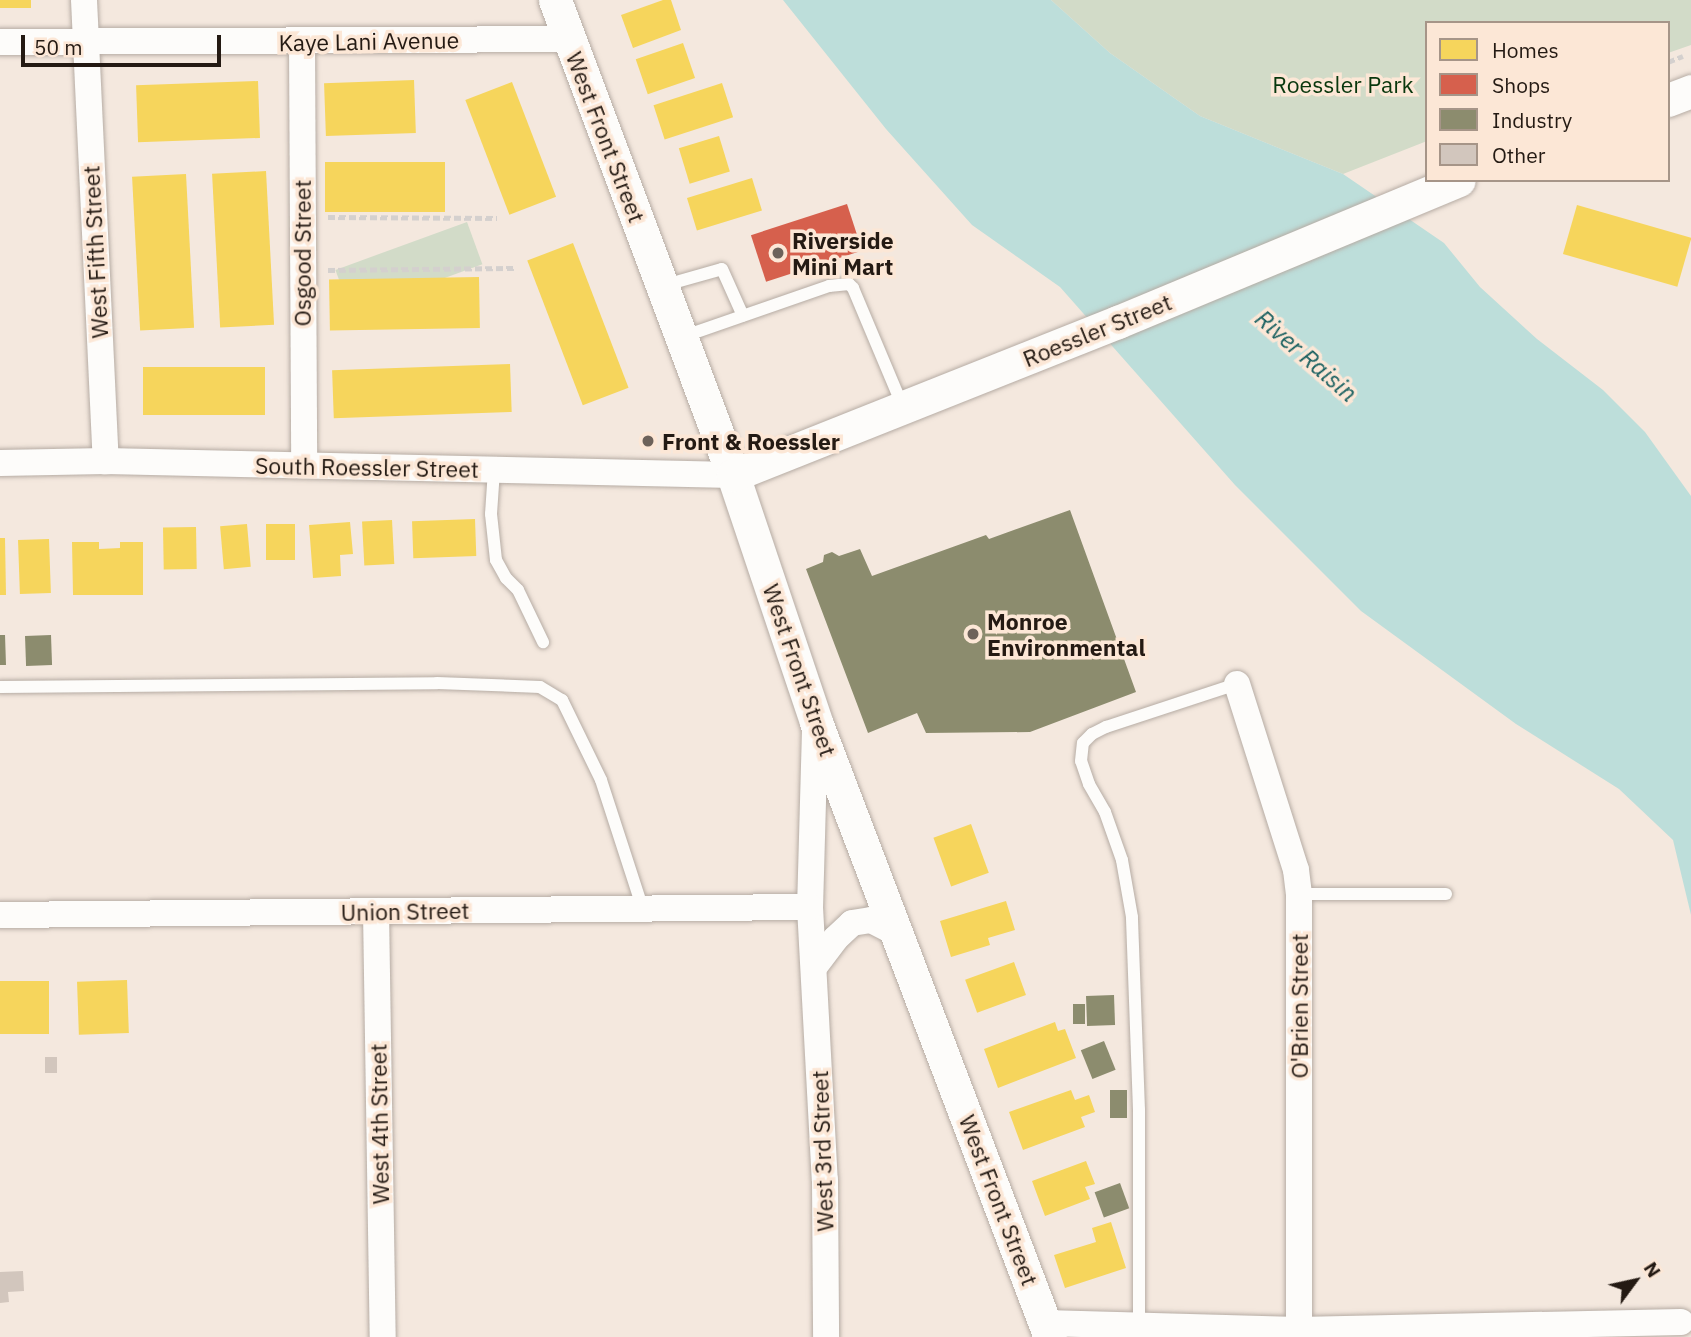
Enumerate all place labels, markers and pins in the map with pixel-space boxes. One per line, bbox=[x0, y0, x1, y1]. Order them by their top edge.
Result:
place label: Riverside Mini Mart bbox=[792, 226, 894, 280]
marker: Riverside Mini Mart bbox=[770, 245, 786, 261]
place label: Front & Roessler bbox=[662, 427, 840, 455]
marker: Front & Roessler bbox=[640, 433, 656, 449]
place label: Monroe Environmental bbox=[987, 607, 1145, 661]
marker: Monroe Environmental bbox=[965, 626, 981, 642]

